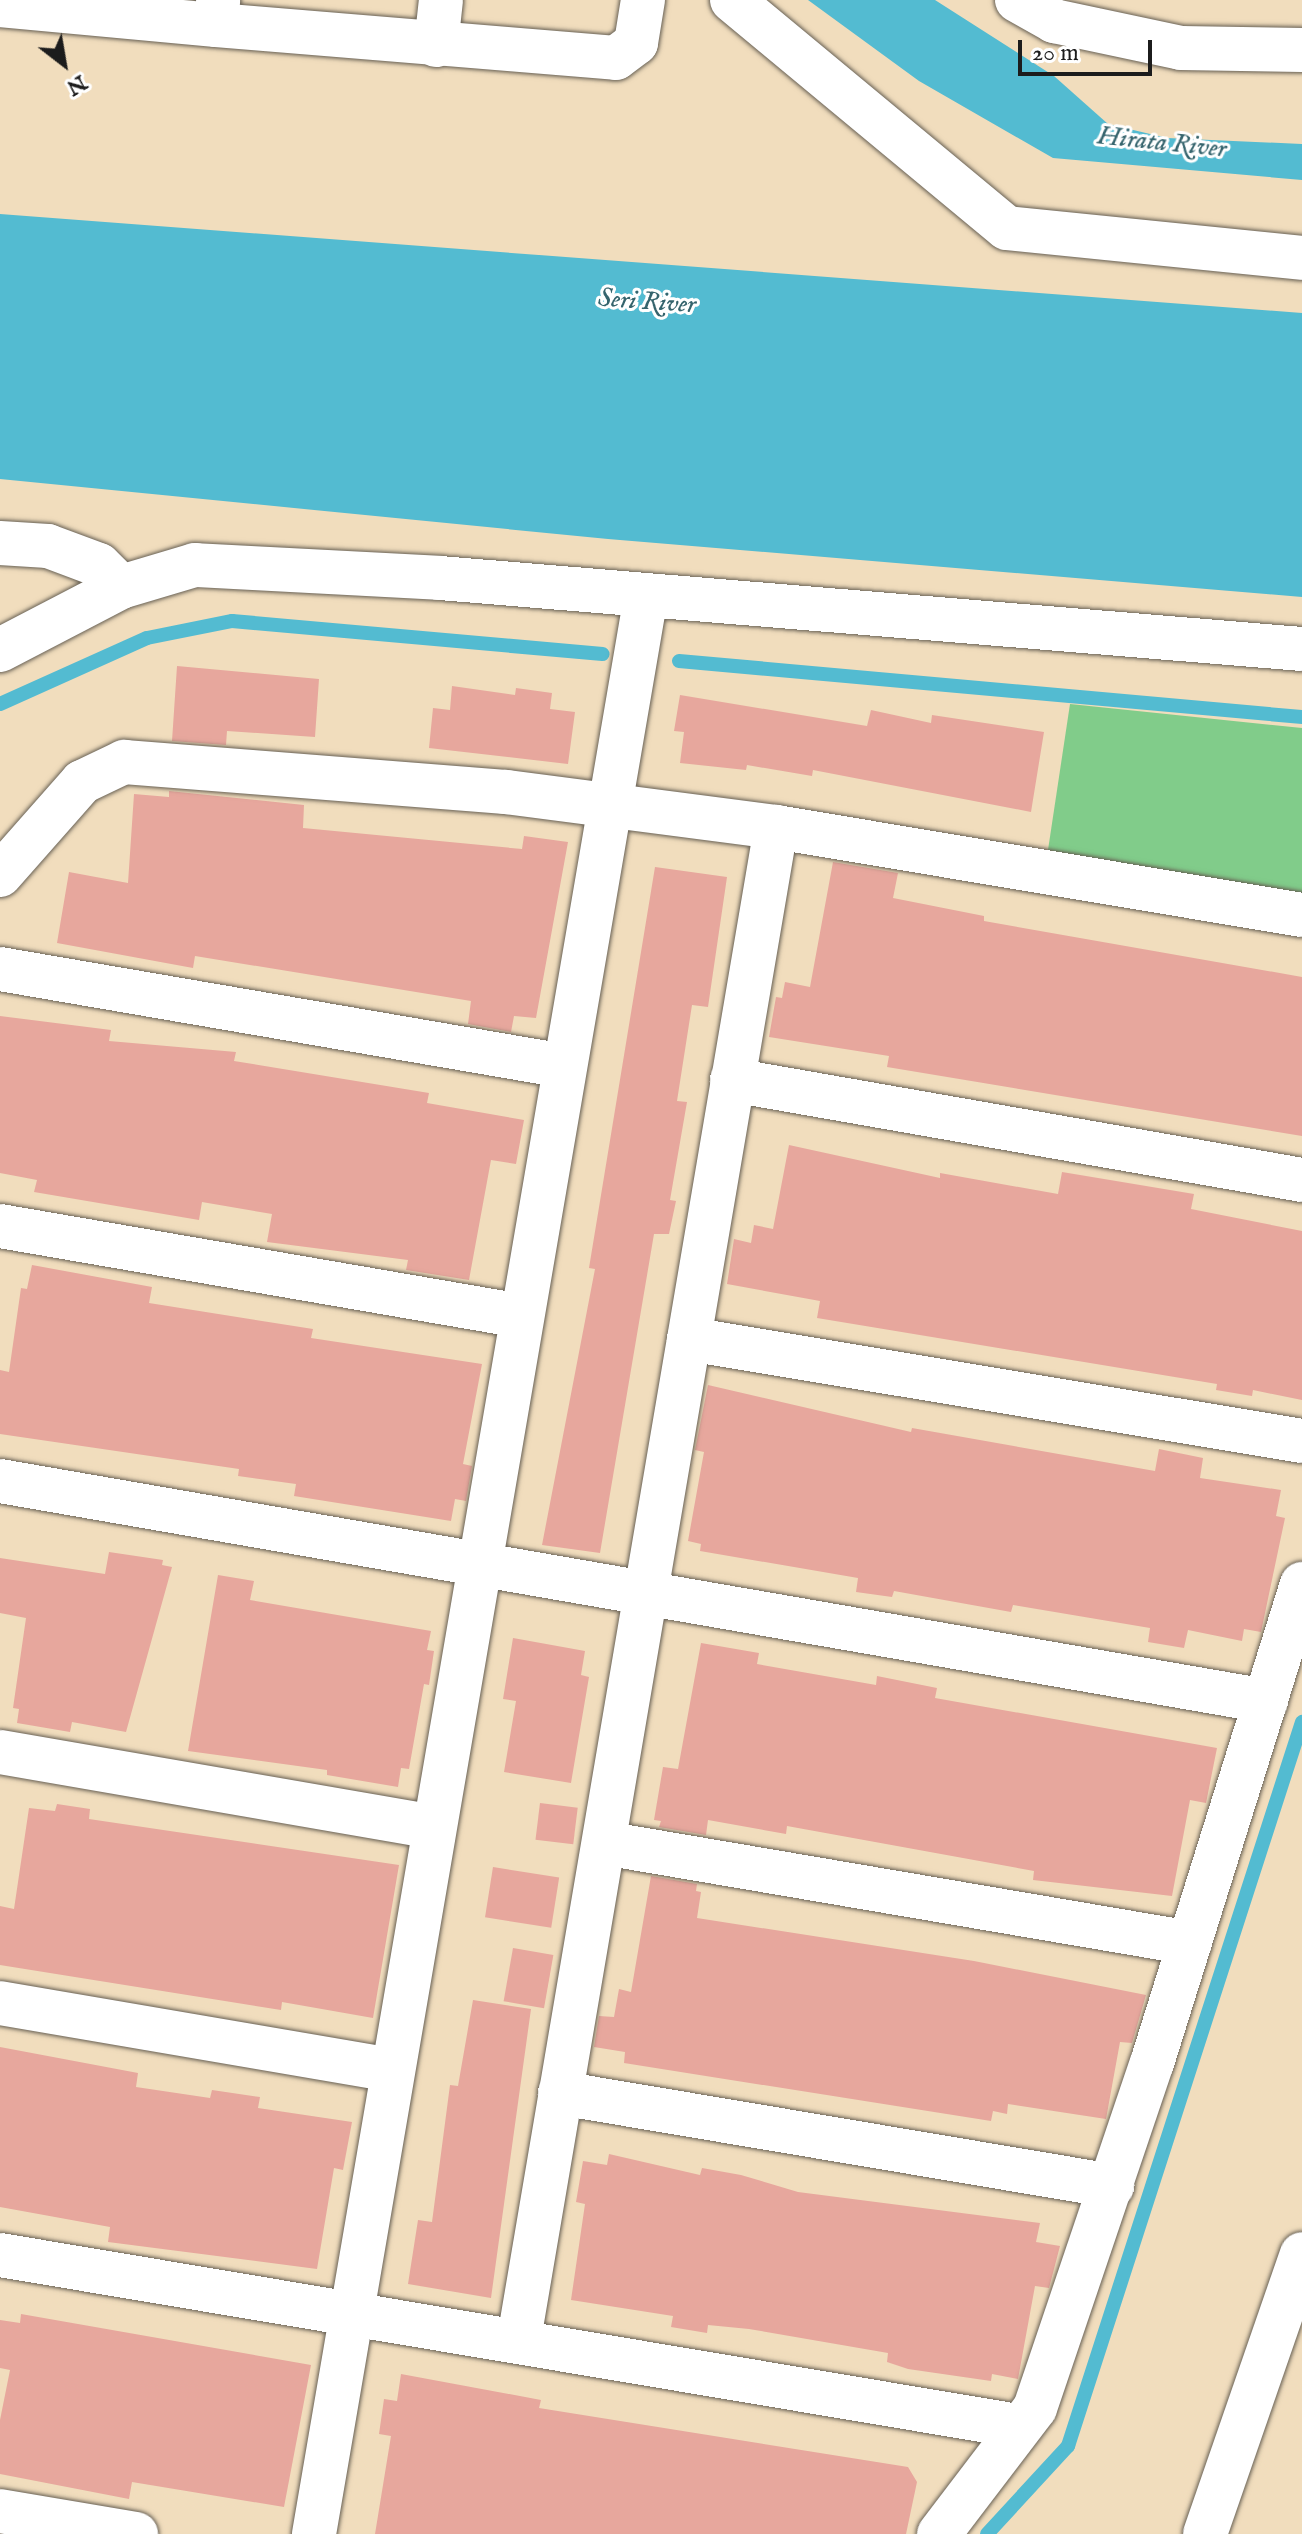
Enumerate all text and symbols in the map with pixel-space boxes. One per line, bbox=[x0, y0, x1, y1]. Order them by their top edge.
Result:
north arrow bbox=[24, 24, 104, 104]
scale bar bbox=[1022, 24, 1156, 74]
text: 20 m bbox=[1032, 38, 1079, 69]
text: N bbox=[61, 68, 92, 101]
water label: Hirata River bbox=[1096, 121, 1228, 165]
water label: Seri River bbox=[597, 283, 697, 321]

